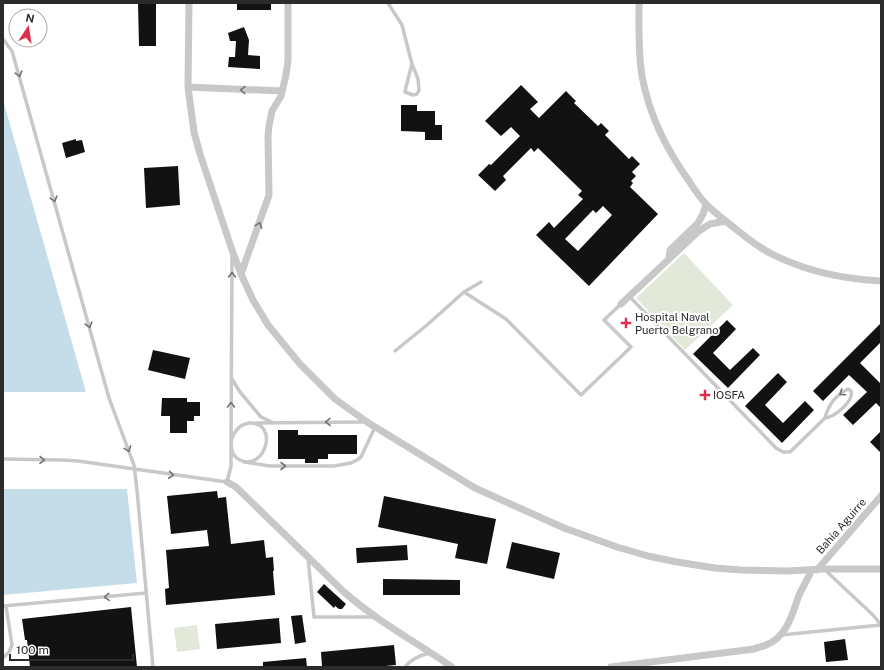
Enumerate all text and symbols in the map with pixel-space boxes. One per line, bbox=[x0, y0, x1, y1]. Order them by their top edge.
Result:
north arrow bbox=[8, 8, 48, 48]
text: N bbox=[25, 11, 36, 25]
one-way arrow bbox=[14, 70, 23, 77]
one-way arrow bbox=[240, 85, 246, 94]
one-way arrow bbox=[49, 196, 58, 203]
one-way arrow bbox=[255, 221, 263, 228]
one-way arrow bbox=[228, 272, 236, 278]
place label: Hospital Naval Puerto Belgrano bbox=[635, 311, 718, 336]
marker: Hospital Naval Puerto Belgrano bbox=[620, 317, 632, 329]
one-way arrow bbox=[84, 321, 93, 328]
place label: IOSFA bbox=[713, 389, 745, 401]
one-way arrow bbox=[839, 389, 846, 396]
marker: IOSFA bbox=[700, 390, 710, 400]
one-way arrow bbox=[227, 402, 235, 408]
one-way arrow bbox=[325, 418, 331, 426]
one-way arrow bbox=[123, 445, 131, 452]
one-way arrow bbox=[39, 456, 45, 464]
one-way arrow bbox=[280, 462, 286, 470]
one-way arrow bbox=[168, 470, 174, 479]
street label: Bahía Aguirre bbox=[814, 496, 868, 556]
one-way arrow bbox=[104, 592, 110, 601]
scale bar bbox=[10, 636, 133, 662]
text: 100 m bbox=[16, 643, 49, 657]

